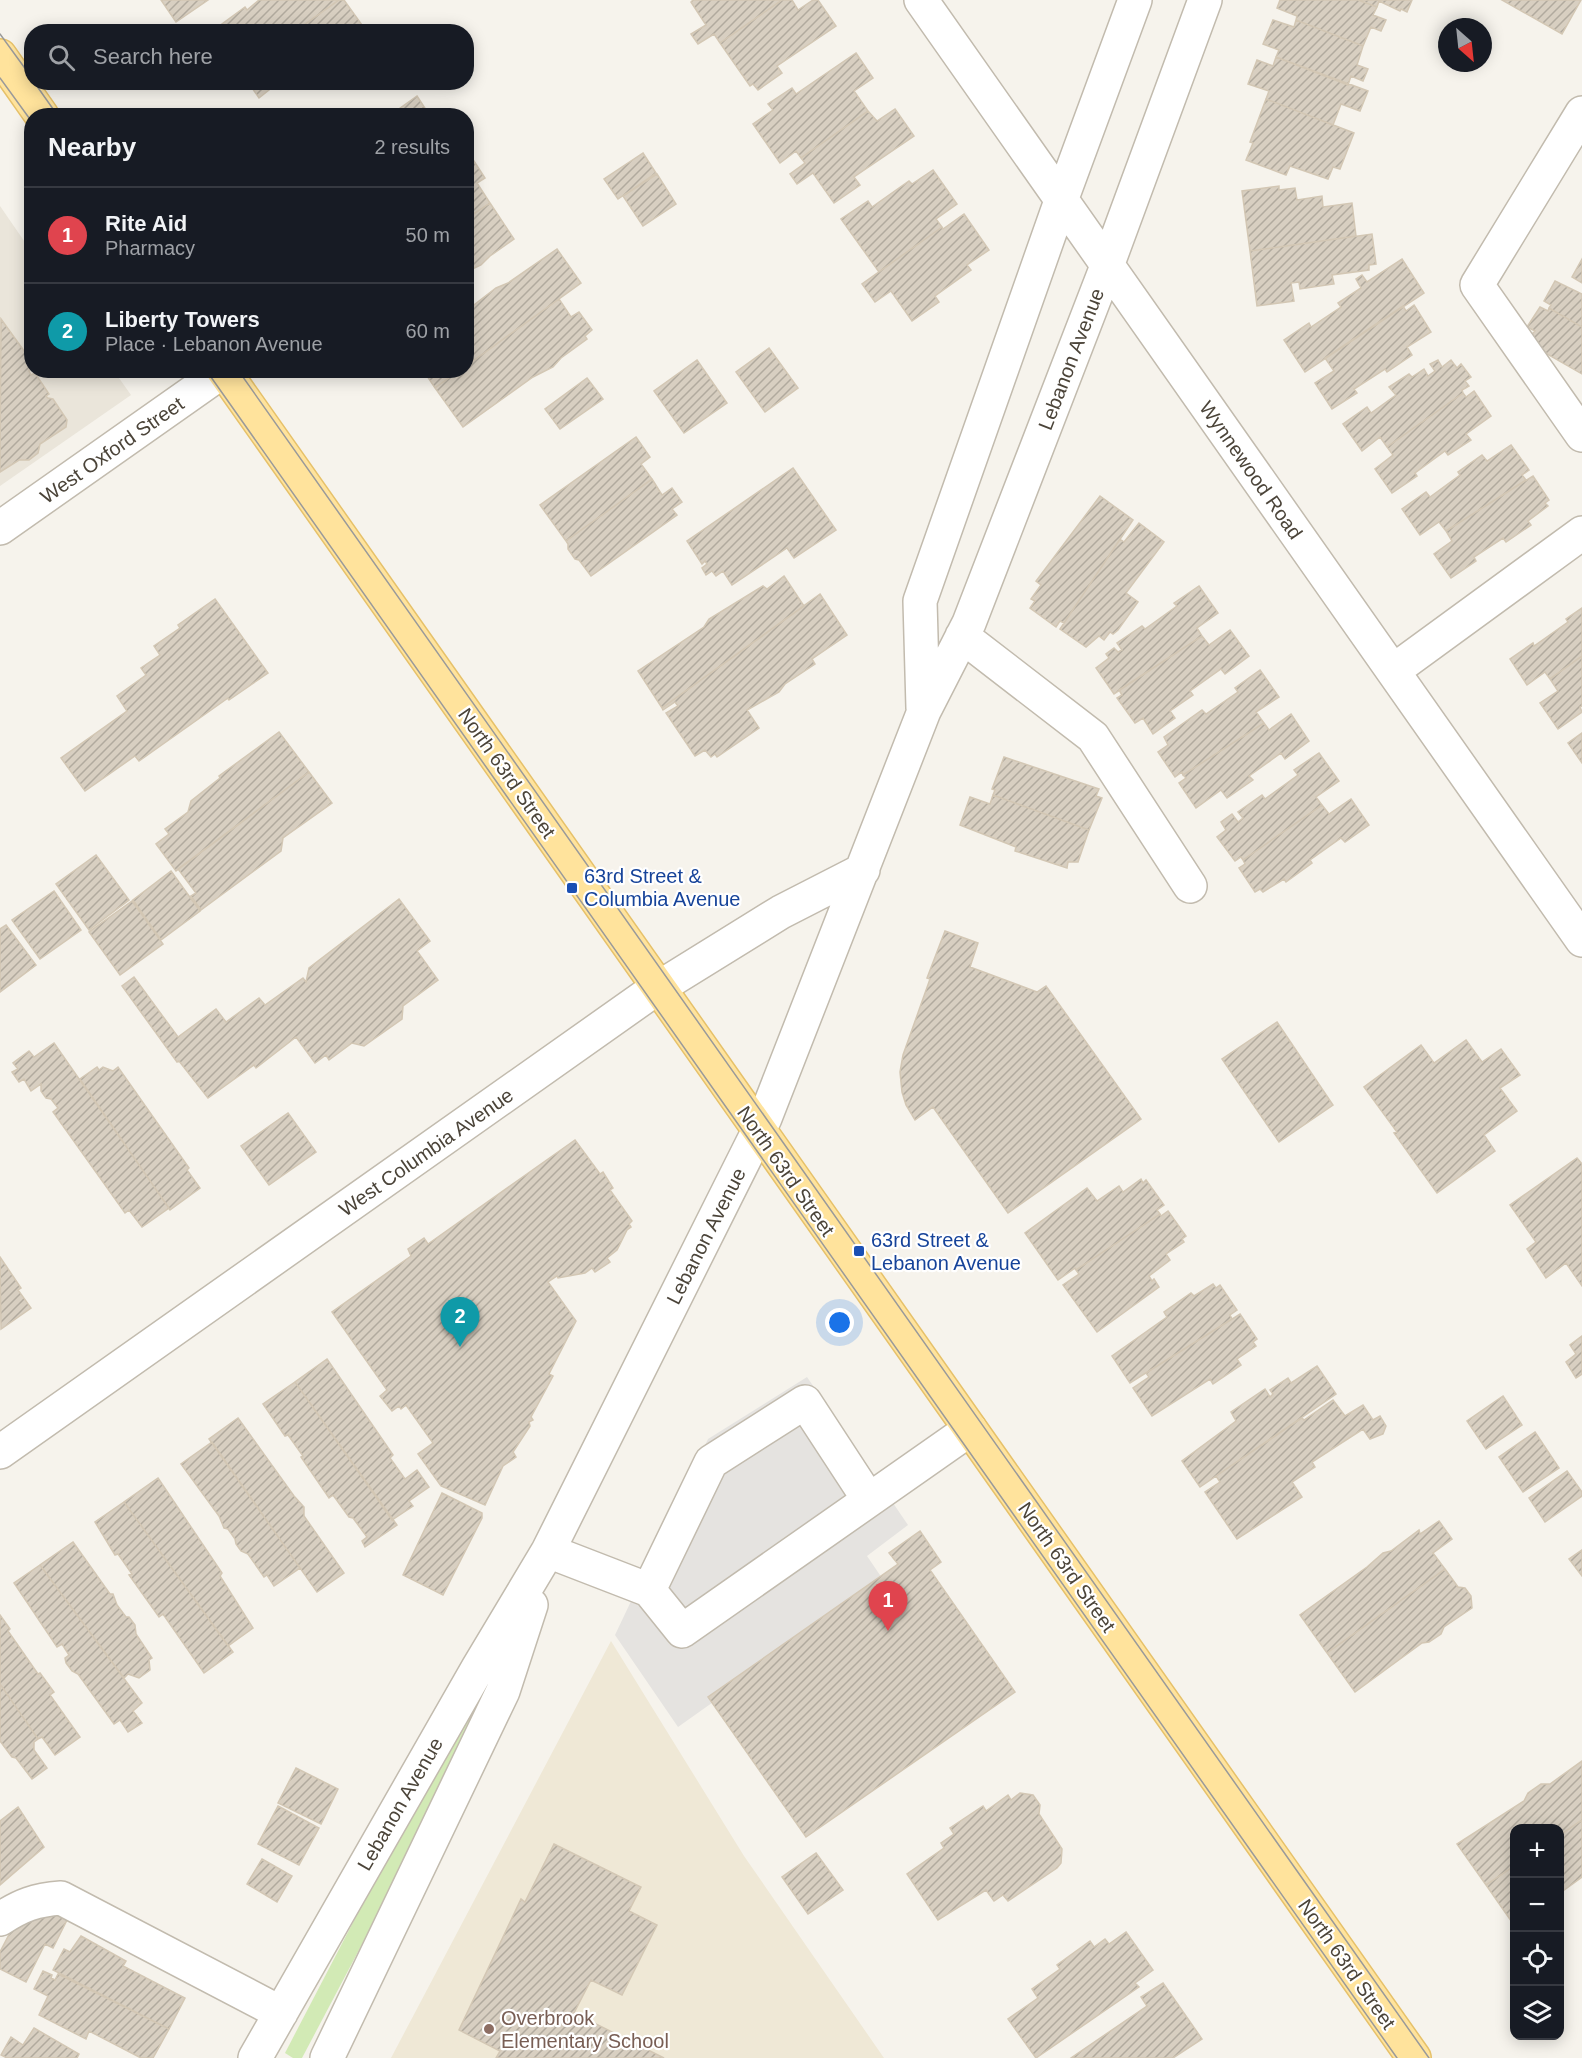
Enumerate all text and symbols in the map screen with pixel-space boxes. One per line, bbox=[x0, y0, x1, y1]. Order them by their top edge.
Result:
north arrow bbox=[1438, 18, 1492, 72]
search box bbox=[24, 24, 474, 90]
icon: search bbox=[45, 41, 78, 74]
text: Search here bbox=[93, 44, 213, 69]
text: Nearby bbox=[48, 132, 136, 162]
text: 2 results bbox=[374, 136, 450, 158]
text: Rite Aid bbox=[105, 211, 187, 236]
text: 1 bbox=[62, 224, 73, 246]
text: 50 m bbox=[406, 224, 450, 246]
text: Pharmacy bbox=[105, 237, 195, 259]
street label: Lebanon Avenue bbox=[1034, 285, 1108, 433]
text: Liberty Towers bbox=[105, 307, 260, 332]
text: 2 bbox=[62, 320, 73, 342]
text: 60 m bbox=[406, 320, 450, 342]
text: Place · Lebanon Avenue bbox=[105, 333, 323, 355]
street label: West Oxford Street bbox=[36, 392, 188, 508]
street label: Wynnewood Road bbox=[1195, 397, 1307, 543]
street label: North 63rd Street bbox=[454, 704, 560, 842]
place label: 63rd Street & Columbia Avenue bbox=[584, 865, 740, 910]
marker: 63rd Street & Columbia Avenue bbox=[565, 881, 579, 895]
street label: West Columbia Avenue bbox=[335, 1084, 517, 1220]
street label: North 63rd Street bbox=[733, 1102, 839, 1240]
street label: Lebanon Avenue bbox=[662, 1164, 750, 1308]
place label: 63rd Street & Lebanon Avenue bbox=[871, 1229, 1021, 1274]
marker: 63rd Street & Lebanon Avenue bbox=[852, 1244, 866, 1258]
pin: 2 bbox=[440, 1298, 480, 1347]
your location bbox=[825, 1308, 854, 1337]
street label: North 63rd Street bbox=[1014, 1498, 1120, 1636]
pin: 1 bbox=[868, 1582, 908, 1631]
street label: Lebanon Avenue bbox=[353, 1734, 447, 1874]
map controls bbox=[1510, 1824, 1564, 2040]
button: + bbox=[1510, 1824, 1564, 1878]
button: − bbox=[1510, 1878, 1564, 1932]
street label: North 63rd Street bbox=[1294, 1895, 1400, 2033]
button: locate bbox=[1510, 1932, 1564, 1986]
button: layers bbox=[1510, 1986, 1564, 2040]
place label: Overbrook Elementary School bbox=[501, 2007, 669, 2052]
marker: Overbrook Elementary School bbox=[482, 2022, 496, 2036]

